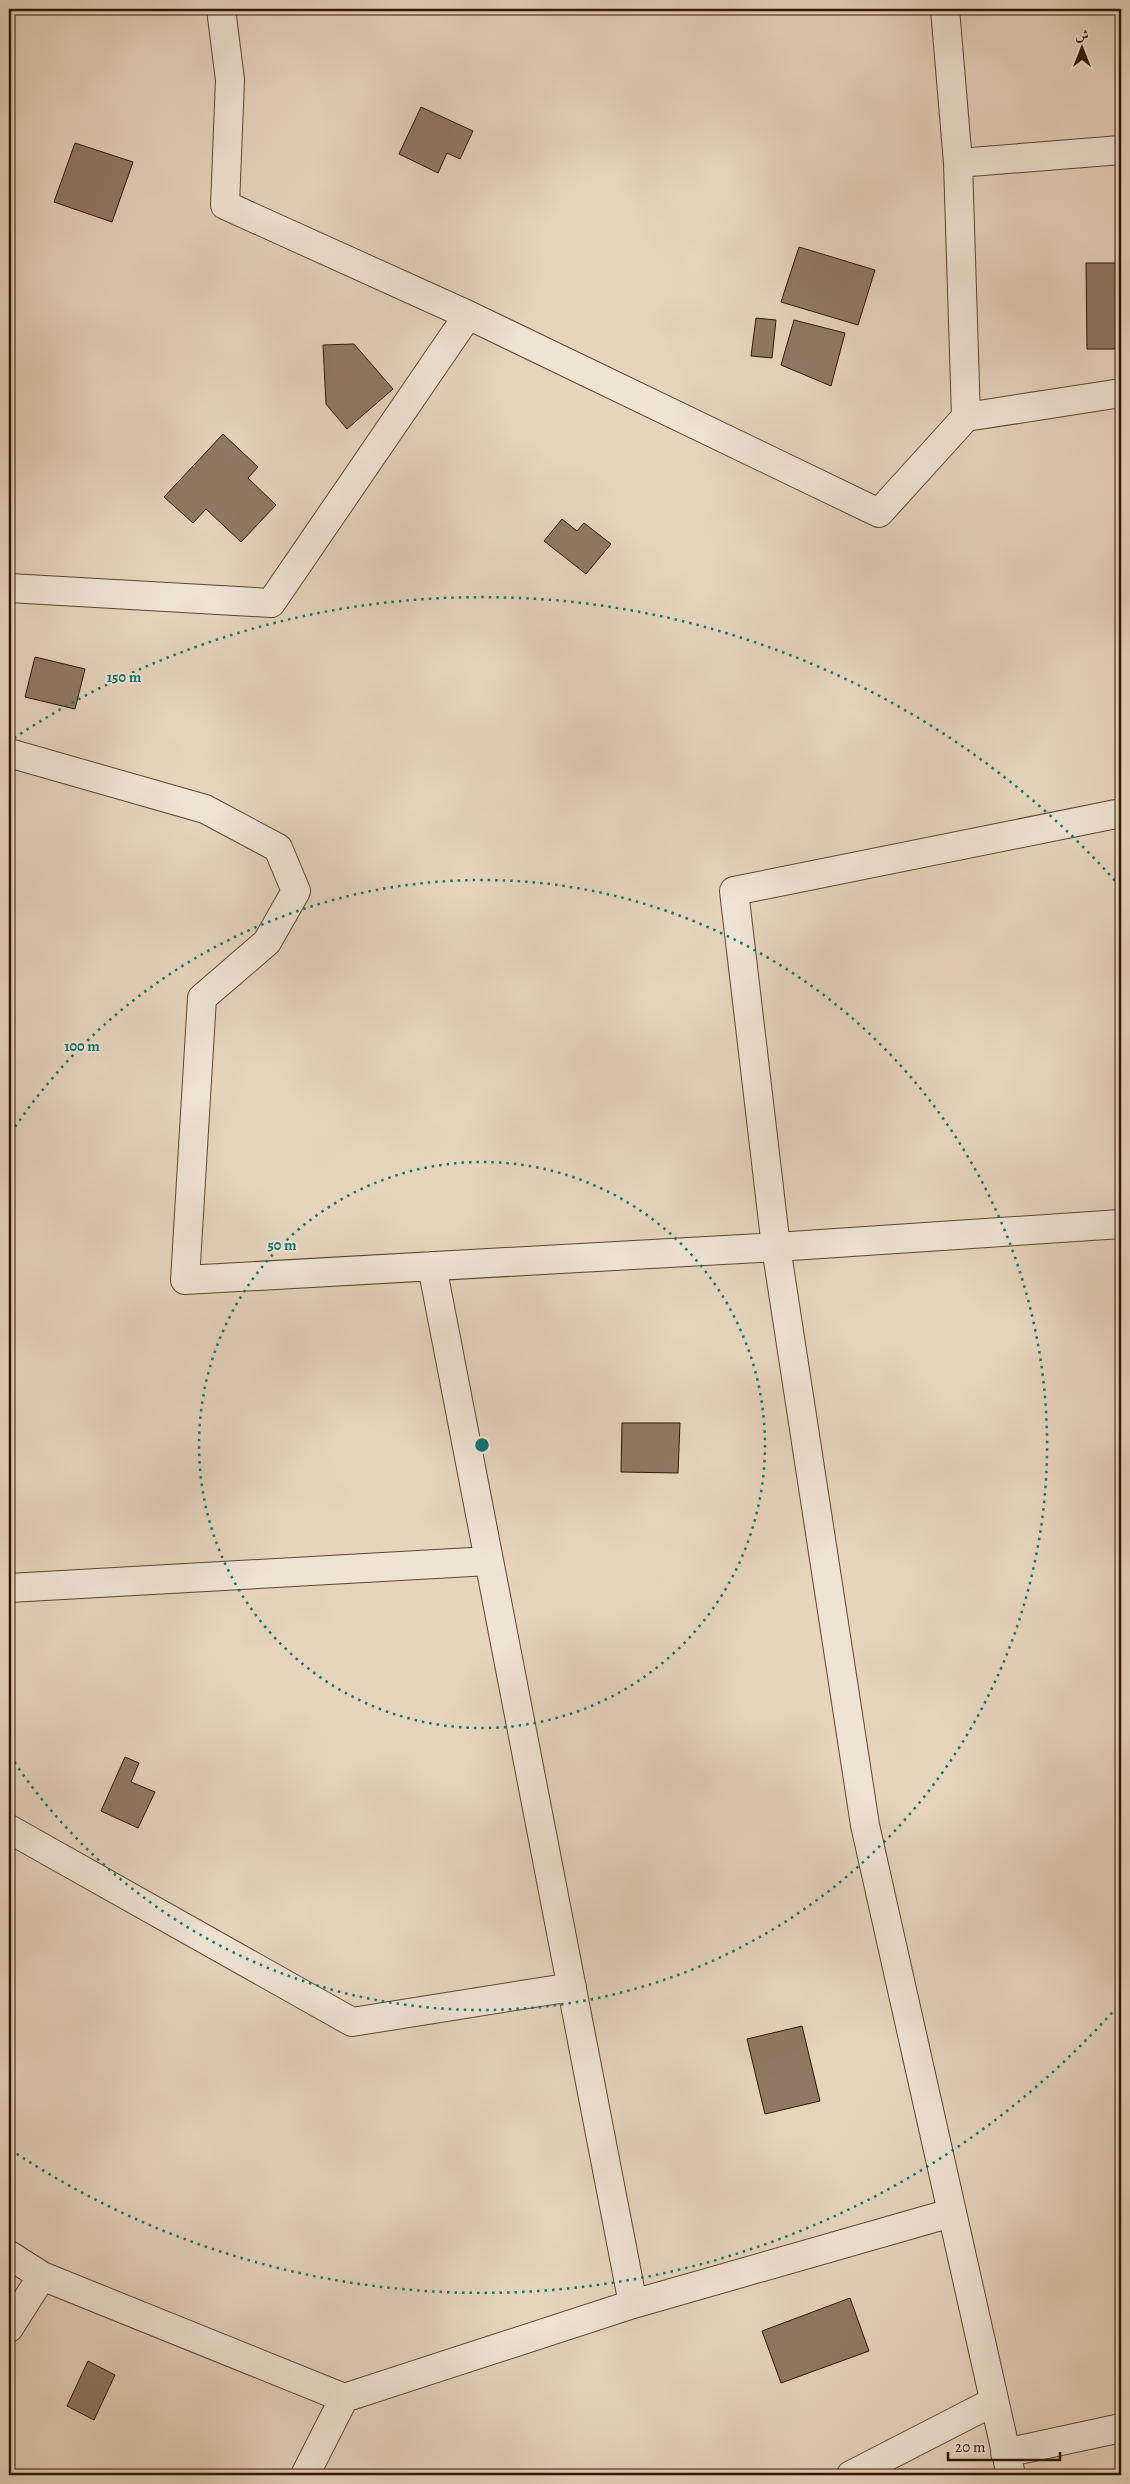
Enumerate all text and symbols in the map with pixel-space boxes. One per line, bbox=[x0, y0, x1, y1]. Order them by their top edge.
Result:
north arrow bbox=[1058, 22, 1108, 72]
text: ش bbox=[1075, 26, 1089, 45]
text: 150 m bbox=[107, 667, 142, 687]
text: 100 m bbox=[64, 1036, 100, 1056]
text: 50 m bbox=[267, 1235, 297, 1255]
centre of rings bbox=[473, 1436, 491, 1454]
scale bar bbox=[948, 2429, 1060, 2461]
text: 20 m bbox=[955, 2437, 986, 2457]

